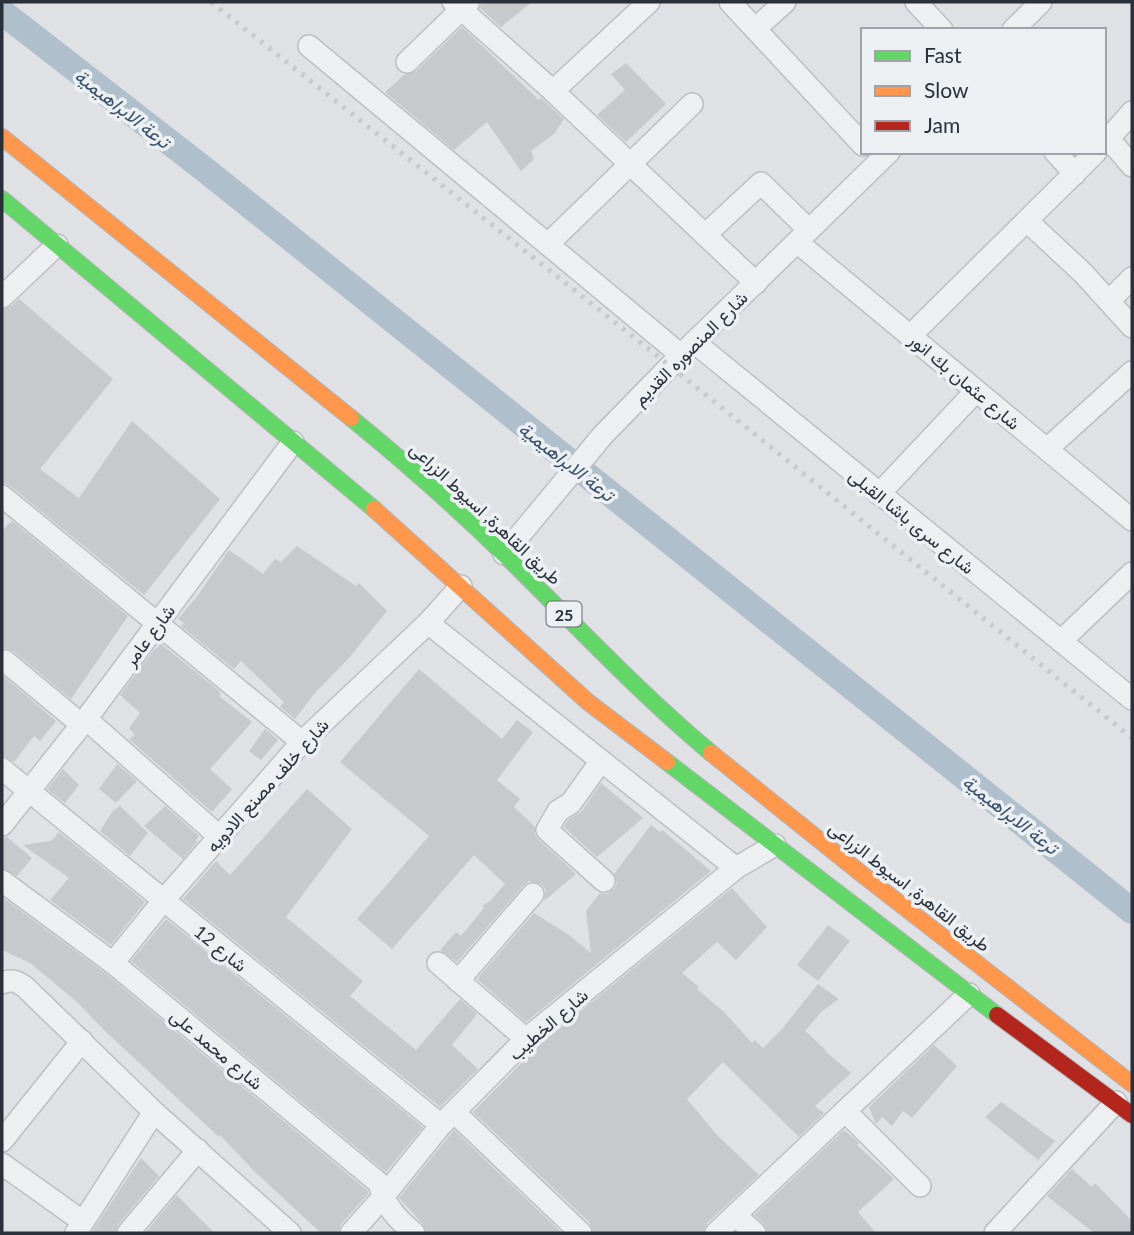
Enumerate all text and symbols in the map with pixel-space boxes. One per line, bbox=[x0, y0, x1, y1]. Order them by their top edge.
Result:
legend bbox=[861, 28, 1106, 154]
text: Fast bbox=[924, 42, 962, 67]
water label: ترعة الابراهيمية bbox=[70, 64, 177, 155]
text: Slow bbox=[924, 77, 969, 102]
text: Jam bbox=[924, 112, 960, 137]
street label: شارع المنصوره القديم bbox=[628, 286, 753, 411]
street label: شارع عثمان بك انور bbox=[903, 328, 1025, 435]
water label: ترعة الابراهيمية bbox=[514, 417, 621, 508]
street label: طريق القاهرة, اسيوط الزراعى bbox=[405, 437, 566, 590]
street label: شارع سرى باشا القبلى bbox=[844, 464, 979, 580]
street label: شارع عامر bbox=[118, 600, 181, 672]
road number: 25 bbox=[546, 601, 582, 626]
street label: شارع خلف مصنع الادويه bbox=[201, 714, 334, 858]
water label: ترعة الابراهيمية bbox=[958, 770, 1065, 861]
street label: طريق القاهرة, اسيوط الزراعى bbox=[824, 816, 995, 957]
street label: شارع 12 bbox=[189, 920, 252, 978]
street label: شارع الخطيب bbox=[504, 984, 593, 1066]
street label: شارع محمد على bbox=[165, 1004, 268, 1096]

